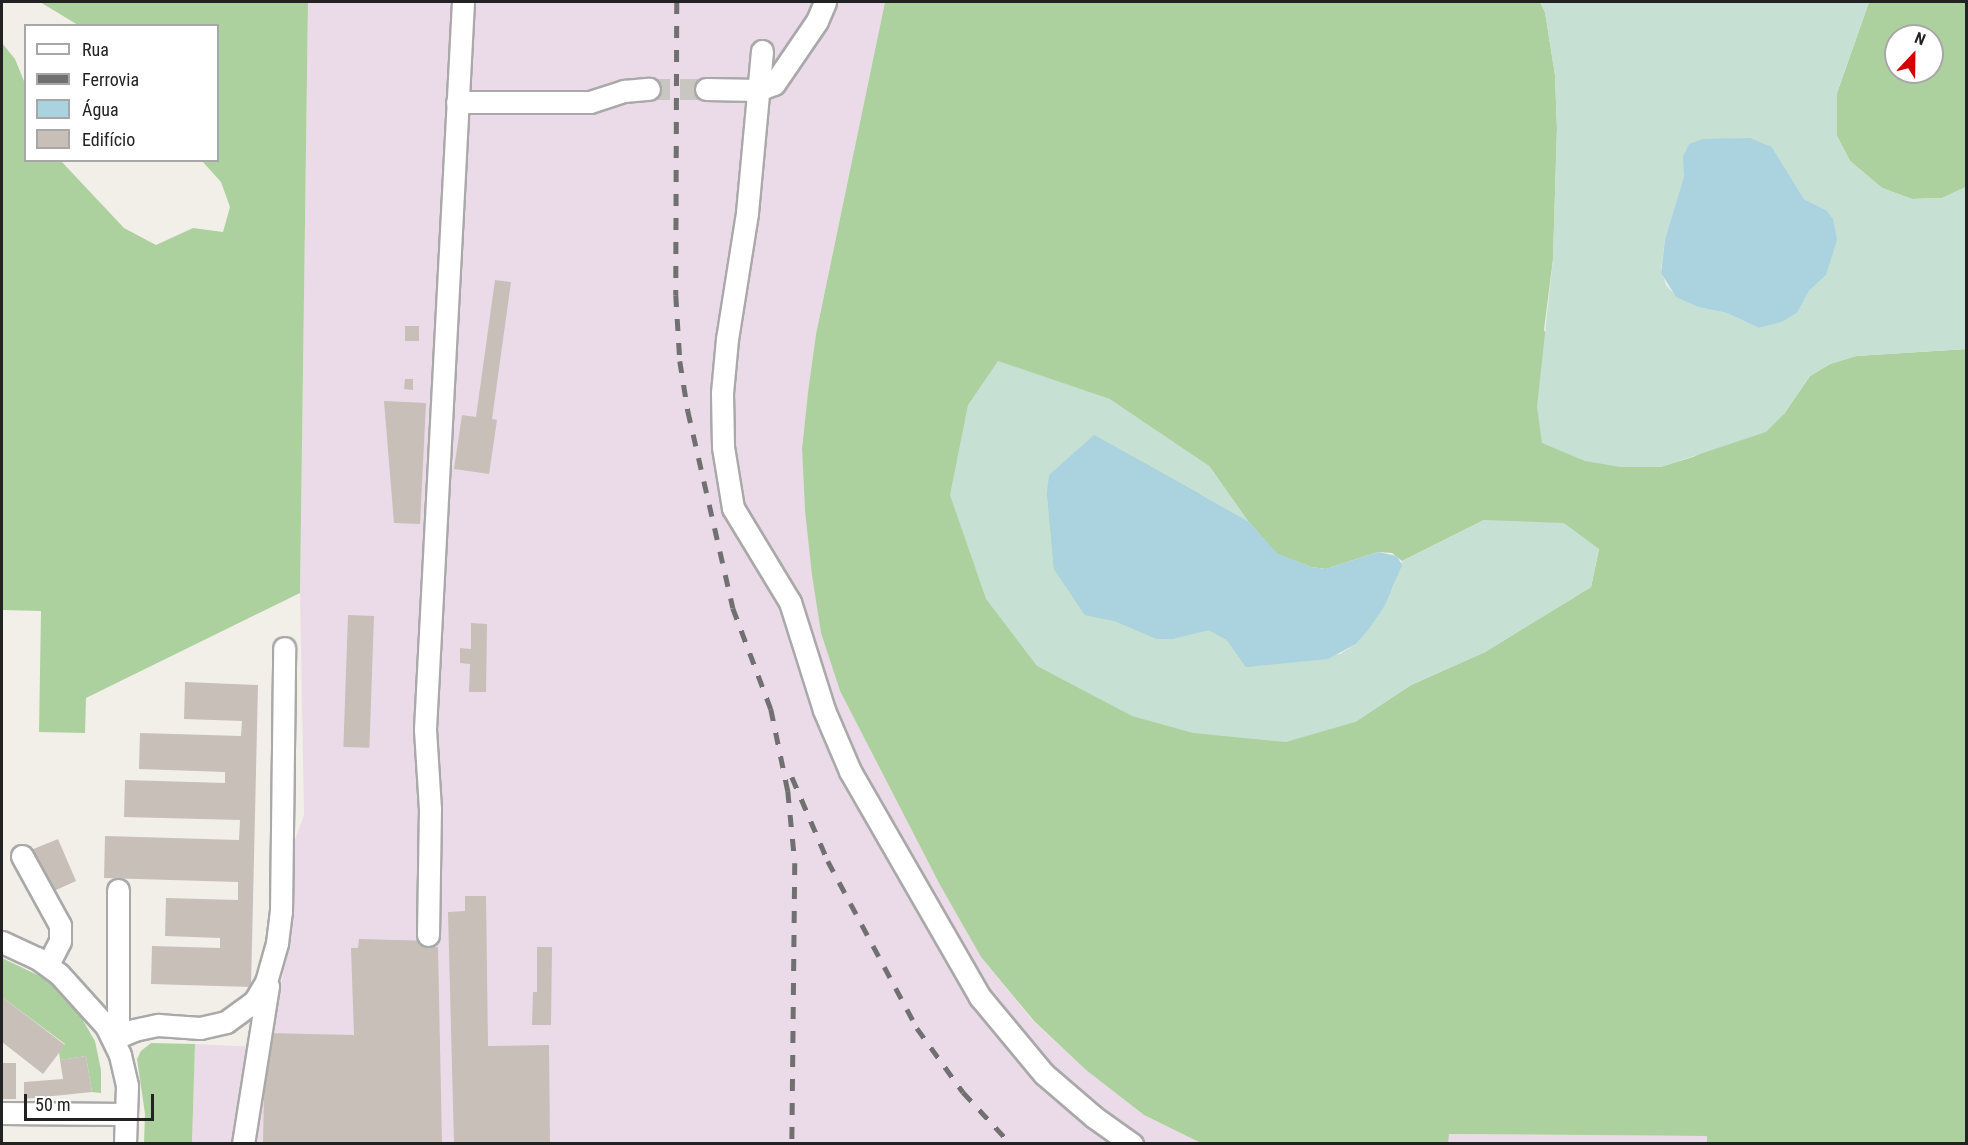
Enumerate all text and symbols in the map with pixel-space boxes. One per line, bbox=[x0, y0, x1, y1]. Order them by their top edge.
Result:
legend bbox=[24, 24, 219, 162]
north arrow bbox=[1884, 24, 1944, 84]
text: N bbox=[1912, 28, 1928, 49]
text: Rua bbox=[82, 39, 109, 60]
text: Ferrovia bbox=[82, 69, 139, 90]
text: Água bbox=[82, 99, 119, 120]
text: Edifício bbox=[82, 129, 135, 150]
scale bar bbox=[27, 1082, 158, 1120]
text: 50 m bbox=[35, 1094, 70, 1115]

